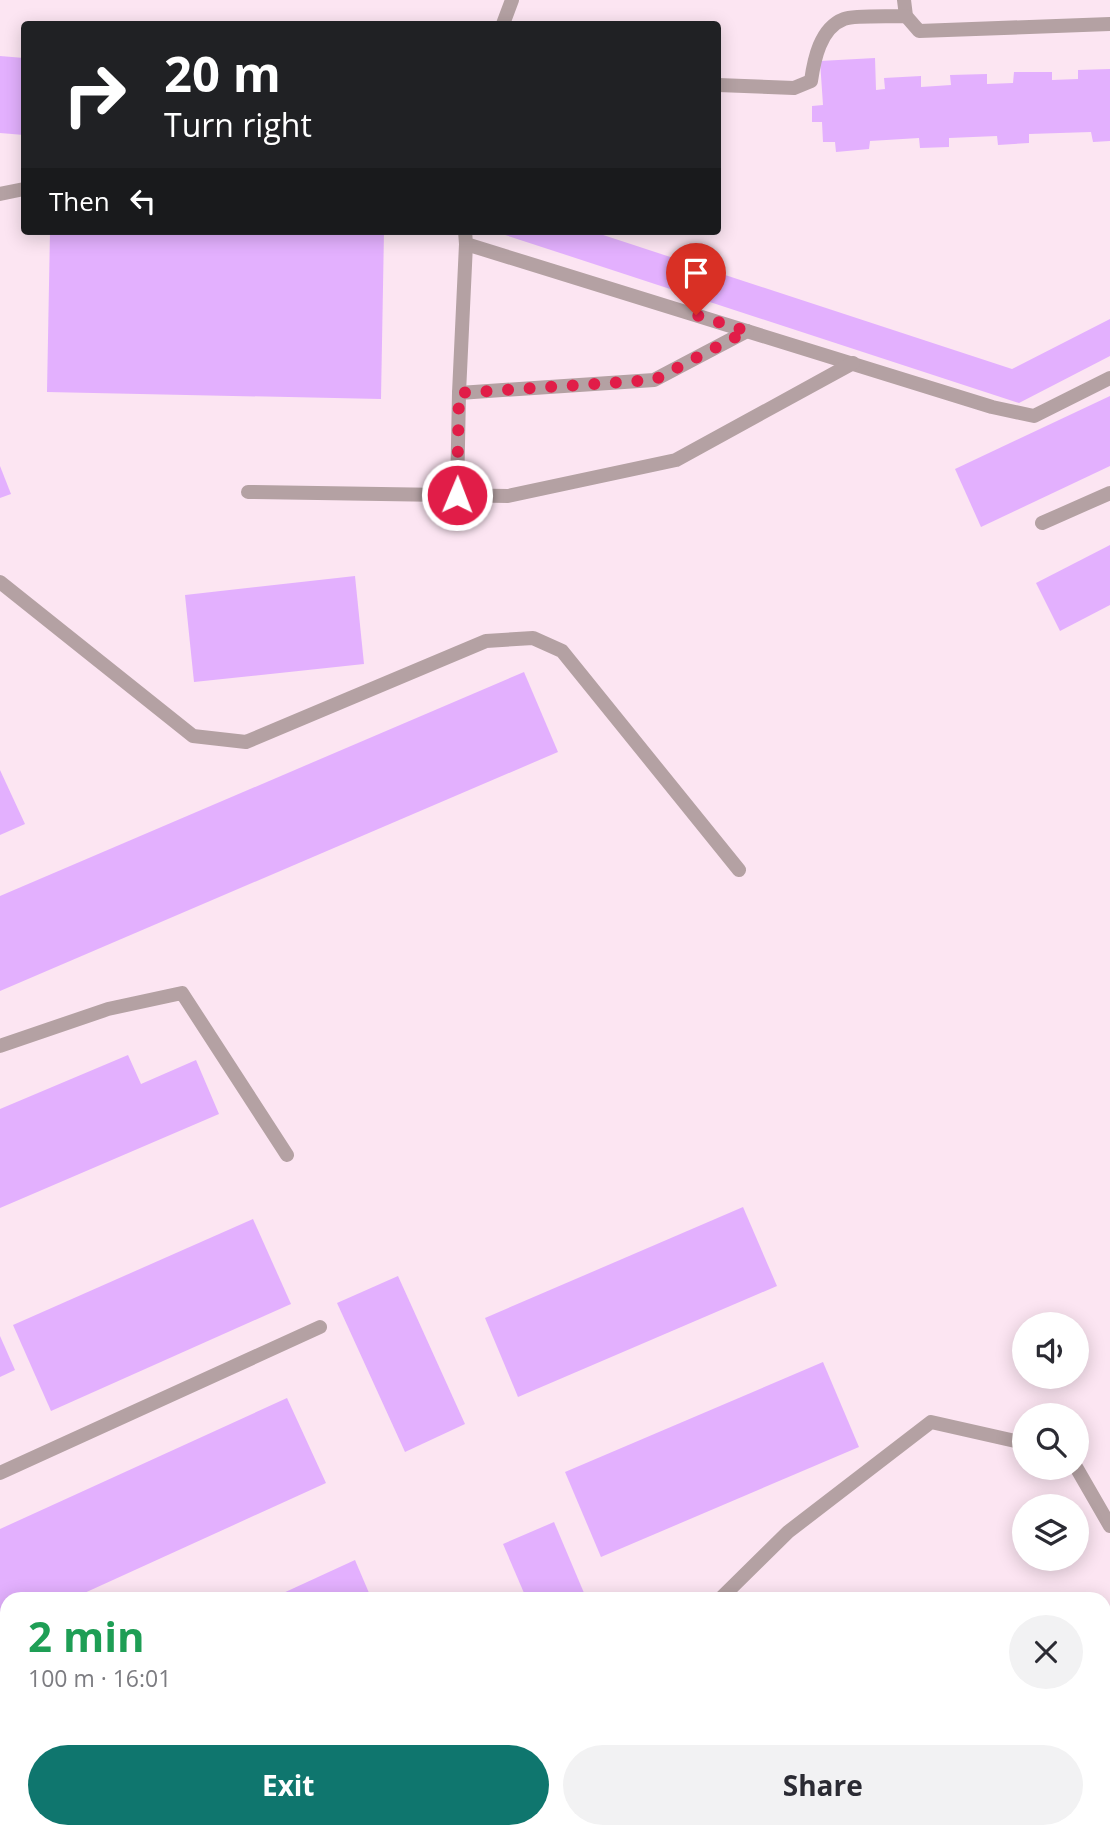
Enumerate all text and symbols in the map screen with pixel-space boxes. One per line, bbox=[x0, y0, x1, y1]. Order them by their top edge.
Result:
text: 20 m bbox=[164, 40, 281, 106]
icon: right bbox=[49, 49, 140, 140]
text: Turn right bbox=[164, 103, 312, 146]
icon: left bbox=[124, 182, 162, 220]
text: Then bbox=[49, 183, 110, 219]
pin bbox=[666, 243, 726, 315]
icon: arrive bbox=[677, 254, 715, 292]
position arrow bbox=[420, 458, 494, 532]
map controls bbox=[1012, 1312, 1089, 1571]
button: sound bbox=[1012, 1312, 1089, 1389]
button: search bbox=[1012, 1403, 1089, 1480]
button: layers bbox=[1012, 1494, 1089, 1571]
text: 2 min bbox=[28, 1607, 145, 1664]
button: close bbox=[1009, 1615, 1083, 1689]
text: 100 m · 16:01 bbox=[28, 1662, 171, 1694]
button: Exit bbox=[28, 1745, 549, 1825]
button: Share bbox=[563, 1745, 1083, 1825]

